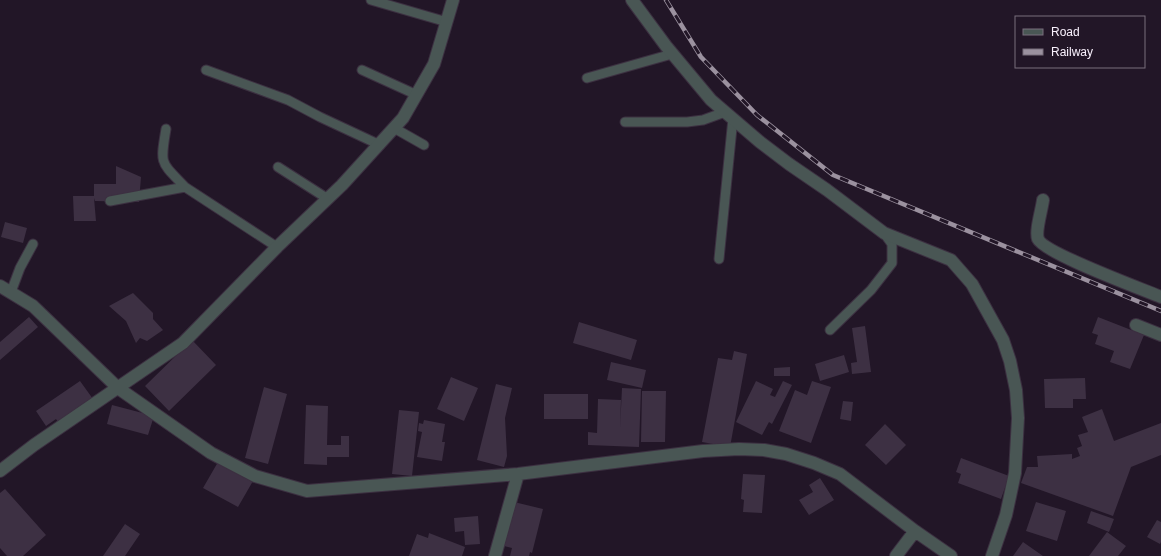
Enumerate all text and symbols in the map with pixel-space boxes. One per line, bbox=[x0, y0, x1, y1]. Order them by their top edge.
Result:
legend bbox=[1015, 16, 1145, 68]
text: Road bbox=[1051, 25, 1080, 39]
text: Railway bbox=[1051, 45, 1093, 59]

